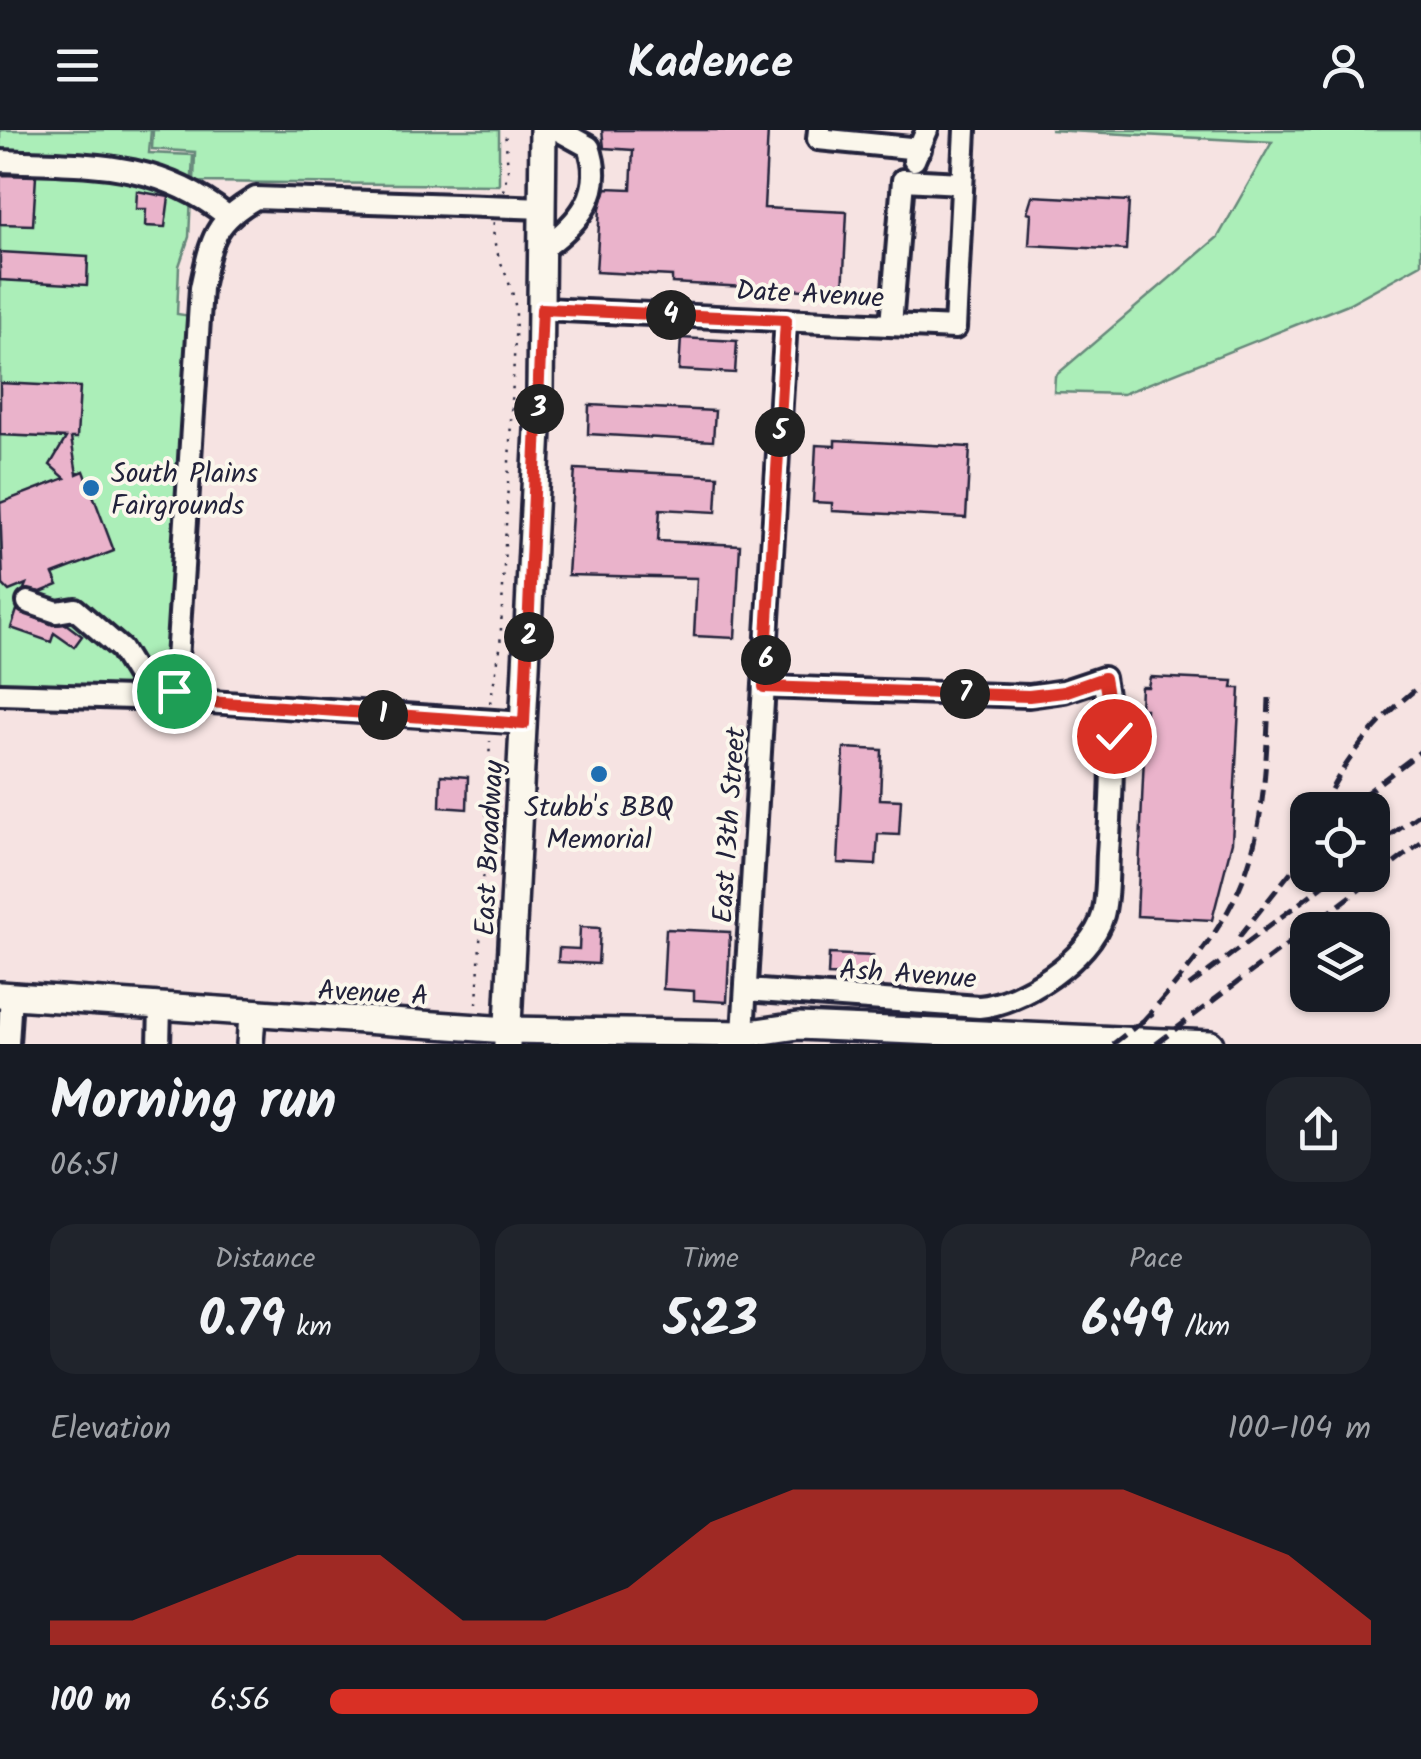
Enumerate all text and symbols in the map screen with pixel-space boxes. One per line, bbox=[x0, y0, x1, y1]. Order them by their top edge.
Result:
text: Kadence bbox=[628, 29, 793, 101]
icon: menu bbox=[50, 38, 105, 93]
icon: person bbox=[1316, 38, 1371, 93]
street label: Date Avenue bbox=[735, 269, 885, 322]
pin: 4 bbox=[646, 290, 696, 340]
text: 4 bbox=[663, 292, 679, 337]
pin: 3 bbox=[514, 384, 564, 434]
text: 3 bbox=[531, 386, 547, 431]
pin: 5 bbox=[755, 407, 805, 457]
text: 5 bbox=[773, 409, 787, 454]
place label: South Plains Fairgrounds bbox=[111, 452, 258, 529]
marker: South Plains Fairgrounds bbox=[80, 477, 102, 499]
pin: 2 bbox=[504, 612, 554, 662]
text: 2 bbox=[521, 614, 537, 659]
pin: 6 bbox=[741, 635, 791, 685]
text: 6 bbox=[758, 637, 774, 682]
pin bbox=[132, 649, 217, 734]
icon: arrive bbox=[147, 664, 202, 719]
pin: 7 bbox=[940, 669, 990, 719]
text: 7 bbox=[958, 671, 972, 716]
pin: 1 bbox=[358, 690, 408, 740]
text: 1 bbox=[379, 692, 387, 737]
pin bbox=[1072, 694, 1157, 779]
icon: check bbox=[1087, 709, 1142, 764]
street label: East 13th Street bbox=[701, 725, 760, 925]
street label: East Broadway bbox=[463, 758, 518, 937]
marker: Stubb's BBQ Memorial bbox=[588, 763, 610, 785]
place label: Stubb's BBQ Memorial bbox=[524, 786, 674, 863]
map controls bbox=[1290, 792, 1390, 1012]
button: locate bbox=[1290, 792, 1390, 892]
button: layers bbox=[1290, 912, 1390, 1012]
street label: Ash Avenue bbox=[838, 948, 978, 1003]
street label: Avenue A bbox=[316, 969, 429, 1020]
text: Morning run bbox=[50, 1060, 337, 1147]
button: share bbox=[1266, 1077, 1371, 1182]
text: 06:51 bbox=[50, 1141, 119, 1192]
text: Distance bbox=[215, 1237, 315, 1282]
text: Time bbox=[682, 1237, 739, 1282]
text: Pace bbox=[1129, 1237, 1183, 1282]
text: 0.79 bbox=[199, 1282, 285, 1362]
text: 5:23 bbox=[663, 1282, 758, 1362]
text: 6:49 bbox=[1082, 1282, 1174, 1362]
text: km bbox=[285, 1305, 332, 1350]
text: /km bbox=[1174, 1305, 1230, 1350]
text: Elevation bbox=[50, 1404, 171, 1455]
text: 100–104 m bbox=[1227, 1404, 1371, 1455]
text: 100 m bbox=[50, 1676, 131, 1727]
text: 6:56 bbox=[210, 1676, 271, 1727]

